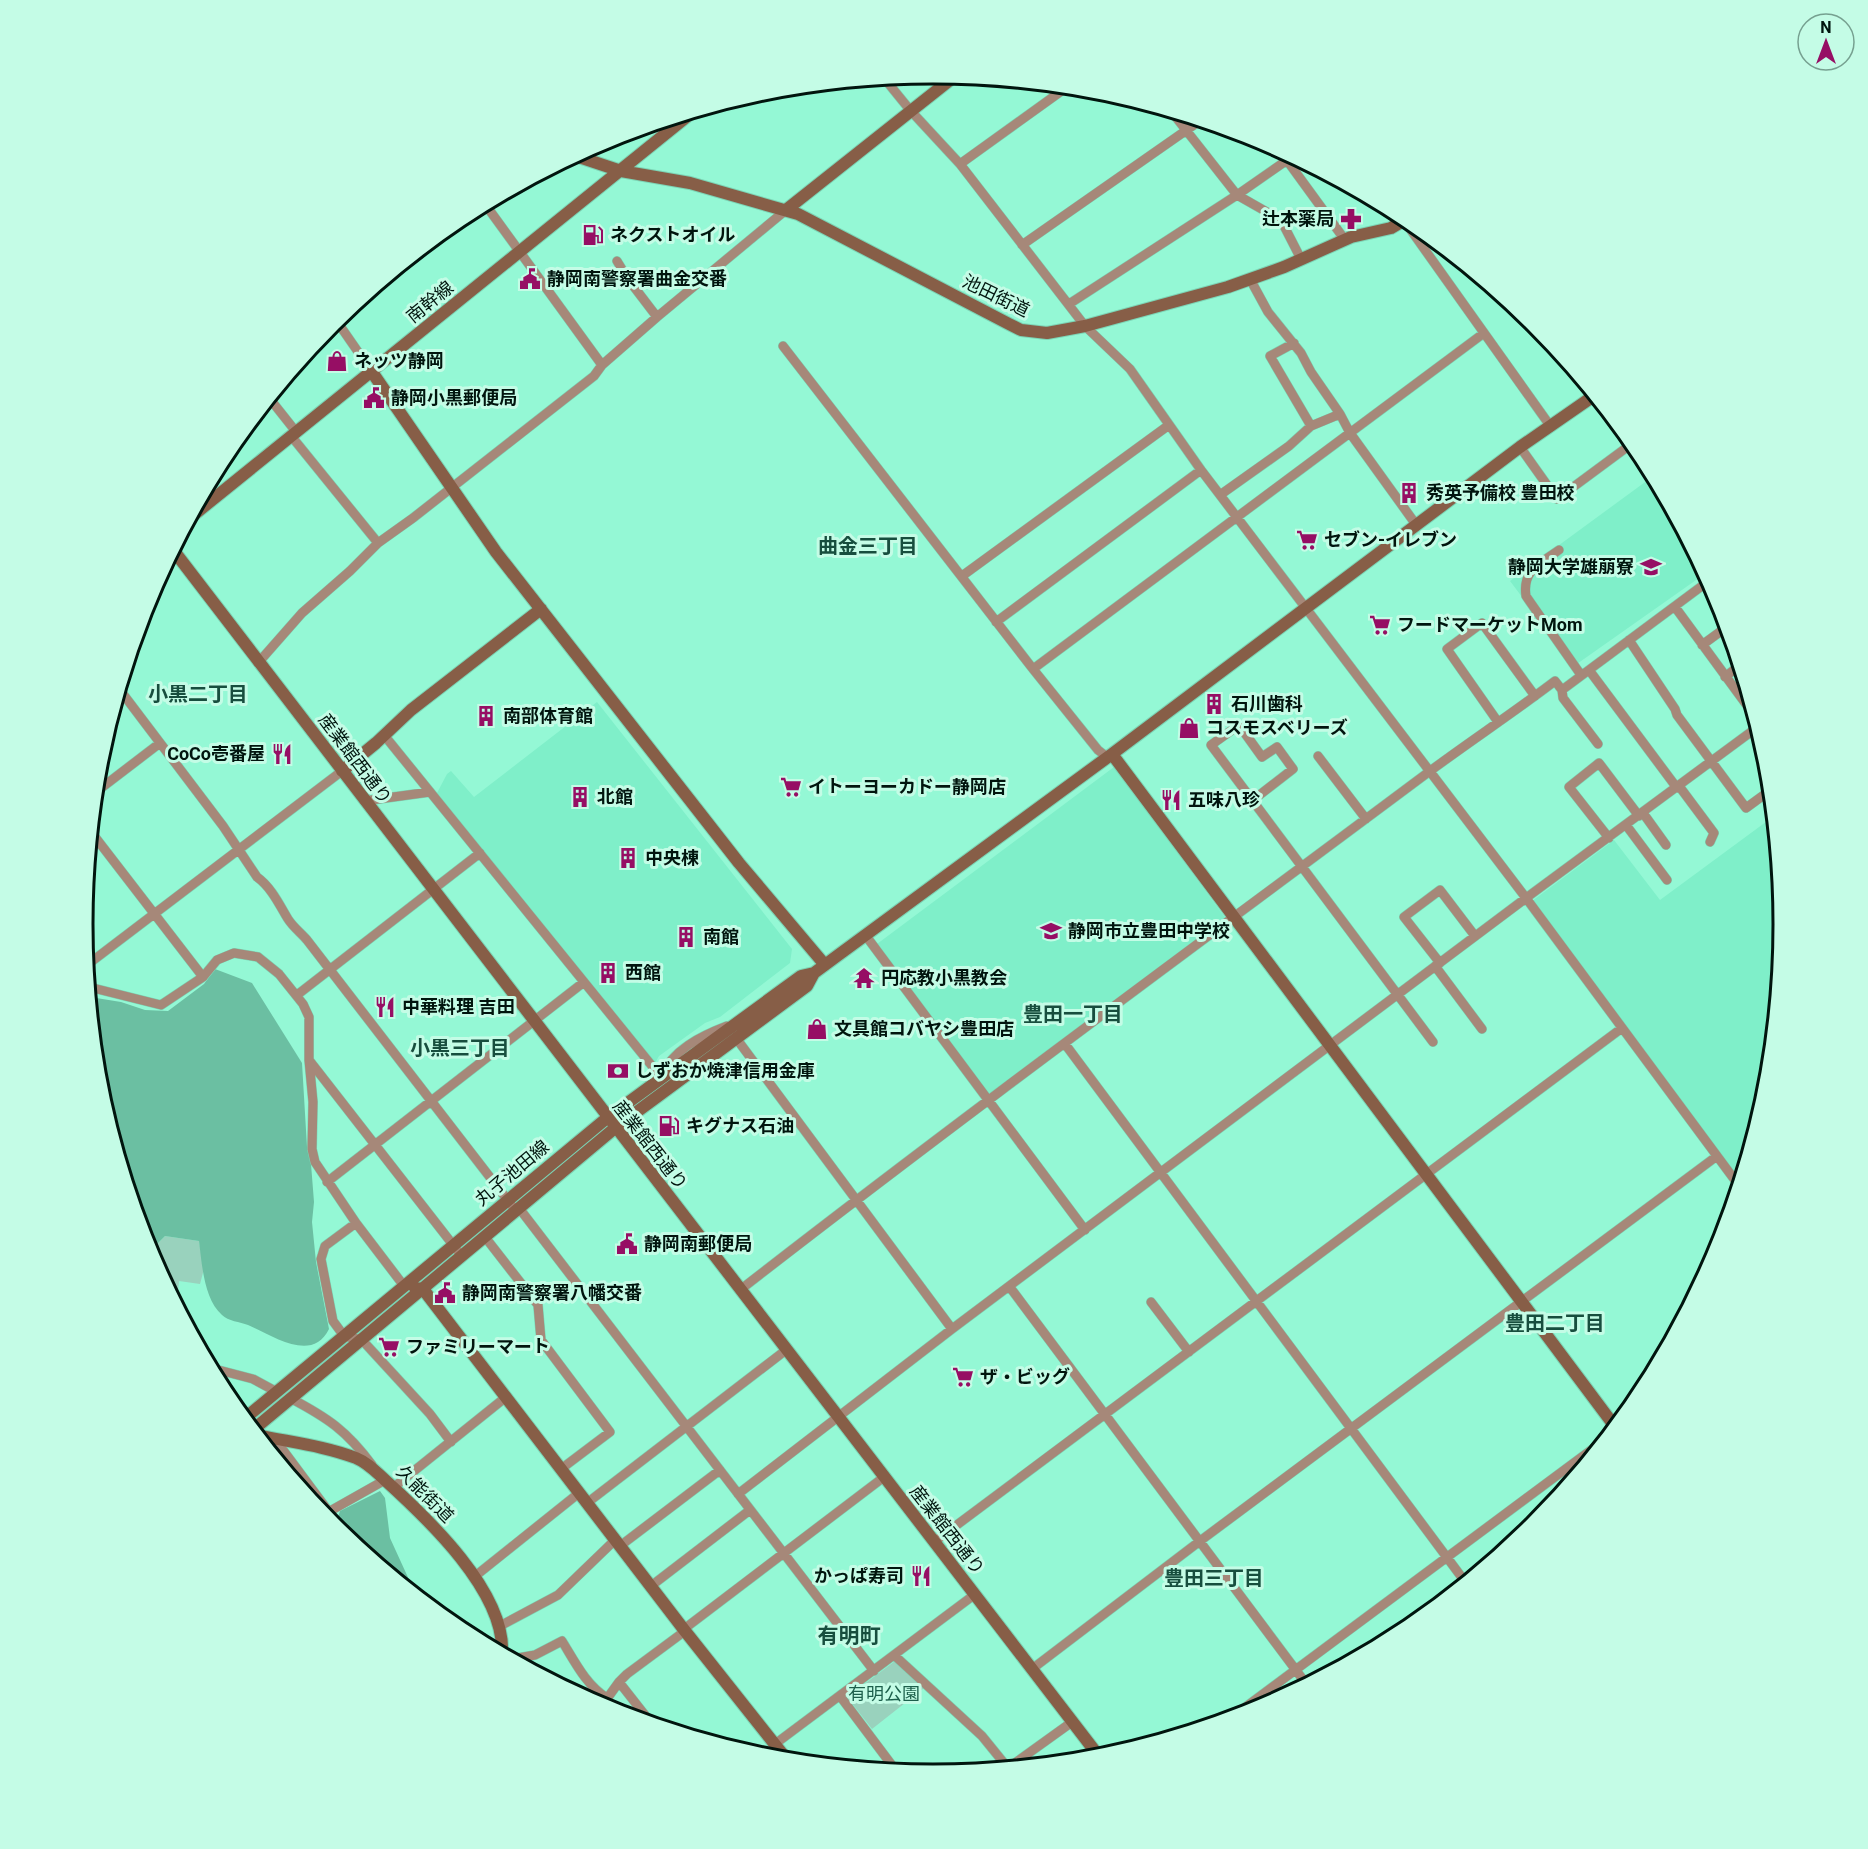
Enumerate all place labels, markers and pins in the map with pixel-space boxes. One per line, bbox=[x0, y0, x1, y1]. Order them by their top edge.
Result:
pharmacy icon: 辻本薬局 bbox=[1339, 207, 1363, 231]
place label: 辻本薬局 bbox=[1262, 208, 1334, 229]
fuel station icon: ネクストオイル bbox=[581, 223, 605, 247]
place label: ネクストオイル bbox=[610, 224, 735, 245]
public building icon: 静岡南警察署曲金交番 bbox=[518, 267, 542, 291]
place label: 静岡南警察署曲金交番 bbox=[547, 268, 727, 289]
shop icon: ネッツ静岡 bbox=[325, 349, 349, 373]
place label: ネッツ静岡 bbox=[354, 350, 444, 371]
public building icon: 静岡小黒郵便局 bbox=[362, 386, 386, 410]
place label: 静岡小黒郵便局 bbox=[391, 387, 517, 408]
building icon: 秀英予備校 豊田校 bbox=[1397, 481, 1421, 505]
place label: 秀英予備校 豊田校 bbox=[1426, 482, 1574, 503]
supermarket icon: セブン-イレブン bbox=[1295, 528, 1319, 552]
place label: セブン-イレブン bbox=[1324, 529, 1457, 550]
school or university icon: 静岡大学雄萠寮 bbox=[1639, 555, 1663, 579]
place label: 静岡大学雄萠寮 bbox=[1508, 556, 1634, 577]
supermarket icon: フードマーケットMom bbox=[1368, 613, 1392, 637]
place label: フードマーケットMom bbox=[1397, 614, 1583, 635]
building icon: 石川歯科 bbox=[1202, 692, 1226, 716]
place label: 石川歯科 bbox=[1231, 693, 1303, 714]
building icon: 南部体育館 bbox=[474, 704, 498, 728]
place label: 南部体育館 bbox=[503, 705, 593, 726]
shop icon: コスモスベリーズ bbox=[1177, 716, 1201, 740]
place label: コスモスベリーズ bbox=[1206, 717, 1348, 738]
restaurant icon: CoCo壱番屋 bbox=[270, 742, 294, 766]
place label: CoCo壱番屋 bbox=[167, 743, 265, 764]
supermarket icon: イトーヨーカドー静岡店 bbox=[779, 775, 803, 799]
place label: イトーヨーカドー静岡店 bbox=[808, 776, 1006, 797]
building icon: 北館 bbox=[568, 785, 592, 809]
place label: 北館 bbox=[597, 786, 633, 807]
restaurant icon: 五味八珍 bbox=[1159, 788, 1183, 812]
place label: 五味八珍 bbox=[1188, 789, 1260, 810]
building icon: 中央棟 bbox=[616, 846, 640, 870]
place label: 中央棟 bbox=[645, 847, 699, 868]
school or university icon: 静岡市立豊田中学校 bbox=[1039, 919, 1063, 943]
place label: 静岡市立豊田中学校 bbox=[1068, 920, 1230, 941]
building icon: 南館 bbox=[674, 925, 698, 949]
place label: 南館 bbox=[703, 926, 739, 947]
building icon: 西館 bbox=[596, 961, 620, 985]
place label: 西館 bbox=[625, 962, 661, 983]
temple icon: 円応教小黒教会 bbox=[852, 966, 876, 990]
place label: 円応教小黒教会 bbox=[881, 967, 1007, 988]
restaurant icon: 中華料理 吉田 bbox=[373, 995, 397, 1019]
place label: 中華料理 吉田 bbox=[402, 996, 514, 1017]
shop icon: 文具館コバヤシ豊田店 bbox=[805, 1017, 829, 1041]
place label: 文具館コバヤシ豊田店 bbox=[834, 1018, 1014, 1039]
bank icon: しずおか焼津信用金庫 bbox=[606, 1059, 630, 1083]
place label: しずおか焼津信用金庫 bbox=[635, 1060, 815, 1081]
fuel station icon: キグナス石油 bbox=[657, 1114, 681, 1138]
place label: キグナス石油 bbox=[686, 1115, 794, 1136]
public building icon: 静岡南郵便局 bbox=[615, 1232, 639, 1256]
place label: 静岡南郵便局 bbox=[644, 1233, 752, 1254]
public building icon: 静岡南警察署八幡交番 bbox=[433, 1281, 457, 1305]
place label: 静岡南警察署八幡交番 bbox=[462, 1282, 642, 1303]
supermarket icon: ファミリーマート bbox=[377, 1335, 401, 1359]
place label: ファミリーマート bbox=[406, 1336, 550, 1357]
supermarket icon: ザ・ビッグ bbox=[951, 1365, 975, 1389]
place label: ザ・ビッグ bbox=[980, 1366, 1070, 1387]
restaurant icon: かっぱ寿司 bbox=[909, 1564, 933, 1588]
place label: かっぱ寿司 bbox=[814, 1565, 904, 1586]

